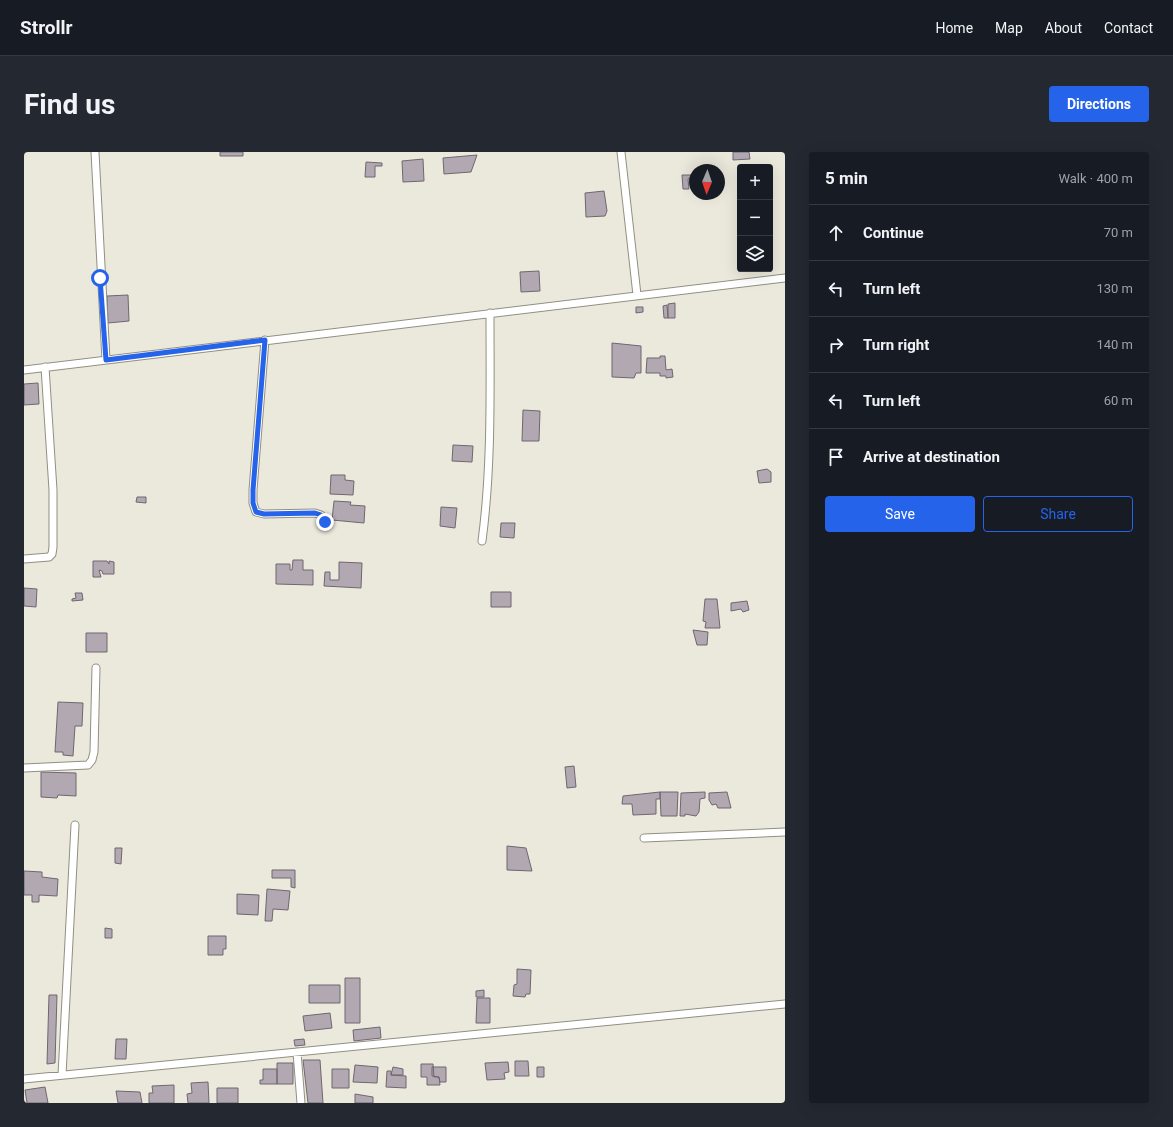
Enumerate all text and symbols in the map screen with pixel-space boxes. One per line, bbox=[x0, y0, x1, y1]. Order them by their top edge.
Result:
text: Strollr bbox=[20, 16, 73, 39]
text: Home bbox=[935, 20, 973, 36]
text: Map bbox=[995, 20, 1023, 36]
text: About bbox=[1045, 20, 1082, 36]
text: Contact bbox=[1104, 20, 1153, 36]
button: Directions bbox=[1049, 86, 1149, 122]
text: Find us bbox=[24, 88, 115, 121]
north arrow bbox=[689, 164, 725, 200]
map controls bbox=[737, 164, 773, 272]
button: + bbox=[737, 164, 773, 200]
text: 5 min bbox=[825, 168, 868, 188]
text: Walk · 400 m bbox=[1058, 171, 1133, 186]
button: − bbox=[737, 200, 773, 236]
icon: ahead bbox=[825, 222, 847, 244]
text: Continue bbox=[863, 224, 924, 242]
text: 70 m bbox=[1104, 225, 1133, 240]
button: layers bbox=[737, 236, 773, 272]
route start bbox=[91, 269, 109, 287]
icon: left bbox=[825, 278, 847, 300]
text: Turn left bbox=[863, 280, 920, 298]
text: 130 m bbox=[1096, 281, 1133, 296]
icon: right bbox=[825, 334, 847, 356]
text: Turn right bbox=[863, 336, 929, 354]
text: 140 m bbox=[1096, 337, 1133, 352]
icon: left bbox=[825, 390, 847, 412]
text: Turn left bbox=[863, 392, 920, 410]
text: 60 m bbox=[1104, 393, 1133, 408]
icon: arrive bbox=[825, 446, 847, 468]
text: Arrive at destination bbox=[863, 448, 1000, 466]
button: Save bbox=[825, 496, 975, 532]
button: Share bbox=[983, 496, 1133, 532]
route end bbox=[316, 513, 334, 531]

